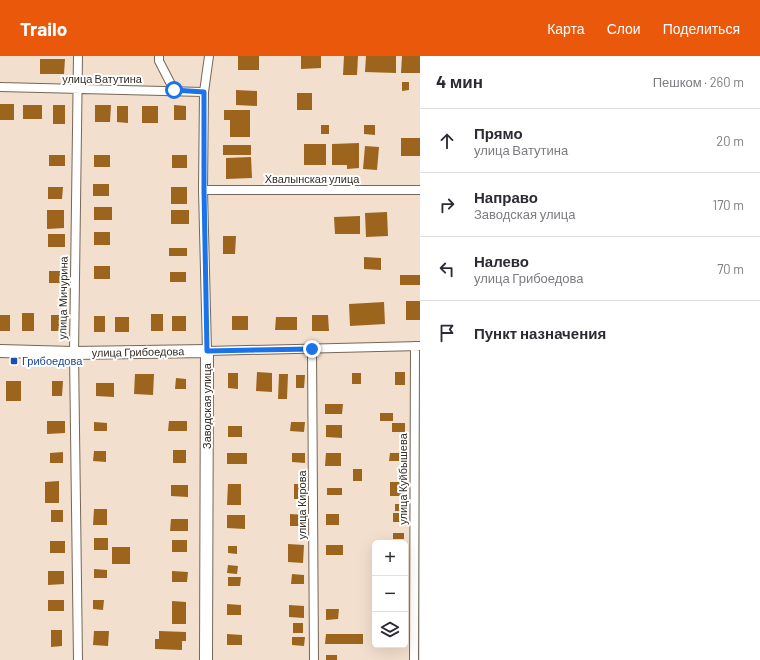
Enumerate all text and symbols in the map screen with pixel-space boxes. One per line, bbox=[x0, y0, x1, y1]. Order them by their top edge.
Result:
text: Trailo bbox=[20, 17, 67, 40]
text: Карта bbox=[547, 20, 585, 37]
text: Слои bbox=[607, 20, 641, 37]
text: Поделиться bbox=[663, 20, 740, 37]
text: 4 мин bbox=[436, 71, 483, 91]
street label: улица Ватутина bbox=[62, 72, 143, 85]
text: Пешком · 260 m bbox=[653, 74, 744, 90]
route start bbox=[165, 81, 183, 99]
text: Прямо bbox=[474, 124, 523, 142]
icon: ahead bbox=[436, 130, 458, 152]
text: 20 m bbox=[716, 133, 744, 149]
text: улица Ватутина bbox=[474, 142, 568, 158]
street label: Хвалынская улица bbox=[265, 172, 360, 185]
text: Направо bbox=[474, 188, 538, 206]
icon: right bbox=[436, 194, 458, 216]
text: 170 m bbox=[713, 197, 744, 213]
text: Заводская улица bbox=[474, 206, 575, 222]
text: Налево bbox=[474, 252, 529, 270]
street label: улица Мичурина bbox=[55, 255, 70, 340]
icon: left bbox=[436, 258, 458, 280]
text: 70 m bbox=[717, 261, 744, 277]
text: улица Грибоедова bbox=[474, 270, 584, 286]
icon: arrive bbox=[436, 322, 458, 344]
text: Пункт назначения bbox=[474, 324, 606, 342]
route end bbox=[303, 340, 321, 358]
street label: улица Грибоедова bbox=[92, 344, 185, 359]
place label: Грибоедова bbox=[22, 354, 83, 367]
marker: Грибоедова bbox=[9, 356, 19, 366]
street label: Заводская улица bbox=[200, 362, 213, 449]
street label: улица Куйбышева bbox=[396, 432, 409, 525]
street label: улица Кирова bbox=[295, 470, 308, 540]
map controls bbox=[372, 540, 408, 648]
button: + bbox=[372, 540, 408, 576]
button: − bbox=[372, 576, 408, 612]
button: layers bbox=[372, 612, 408, 648]

